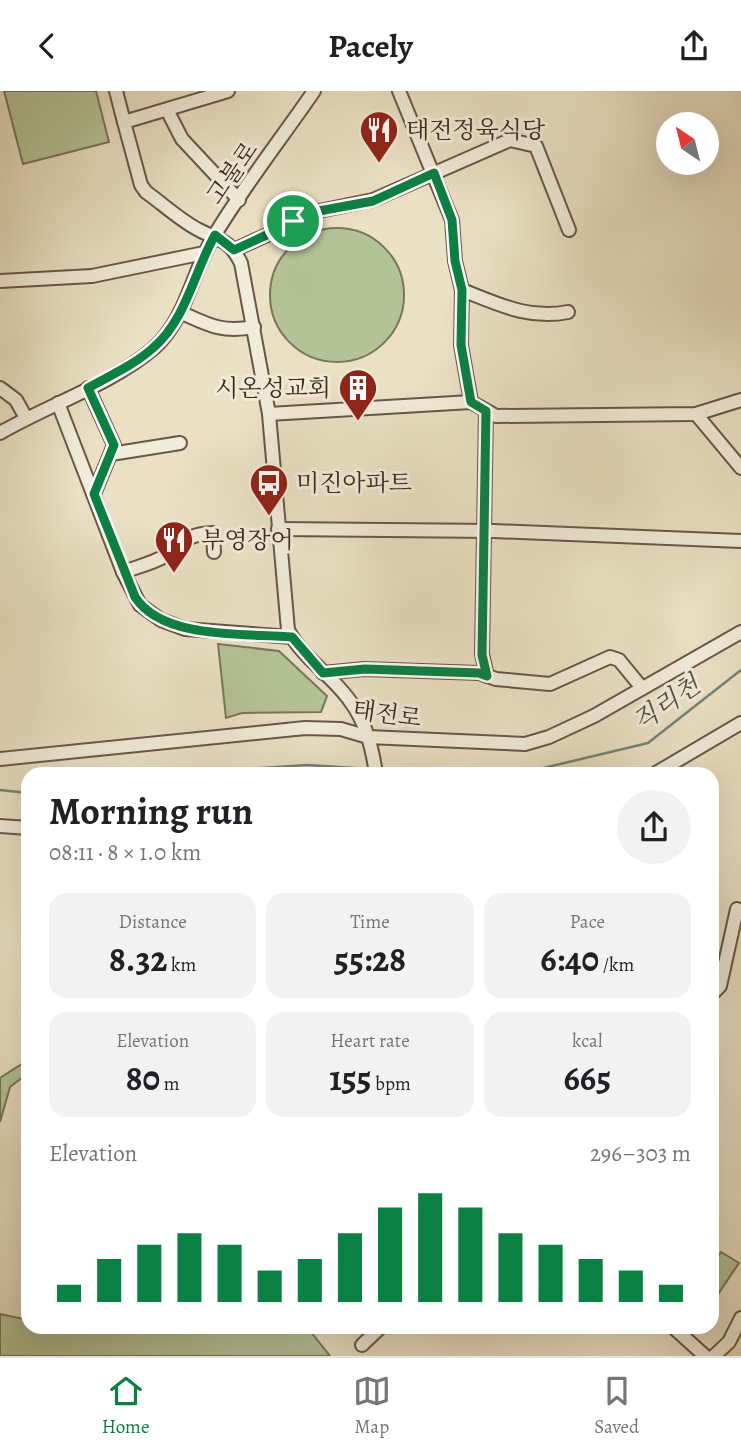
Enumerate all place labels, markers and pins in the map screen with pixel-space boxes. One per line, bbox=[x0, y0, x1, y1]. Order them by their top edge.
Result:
restaurant icon: 태전정육식당 bbox=[358, 109, 400, 164]
place label: 태전정육식당 bbox=[406, 114, 546, 146]
pin bbox=[263, 191, 323, 251]
building icon: 시온성교회 bbox=[337, 367, 379, 422]
place label: 시온성교회 bbox=[215, 372, 331, 404]
bus stop icon: 미진아파트 bbox=[248, 462, 290, 517]
place label: 미진아파트 bbox=[296, 467, 412, 499]
restaurant icon: 부영장어 bbox=[153, 519, 195, 574]
place label: 부영장어 bbox=[201, 524, 294, 556]

